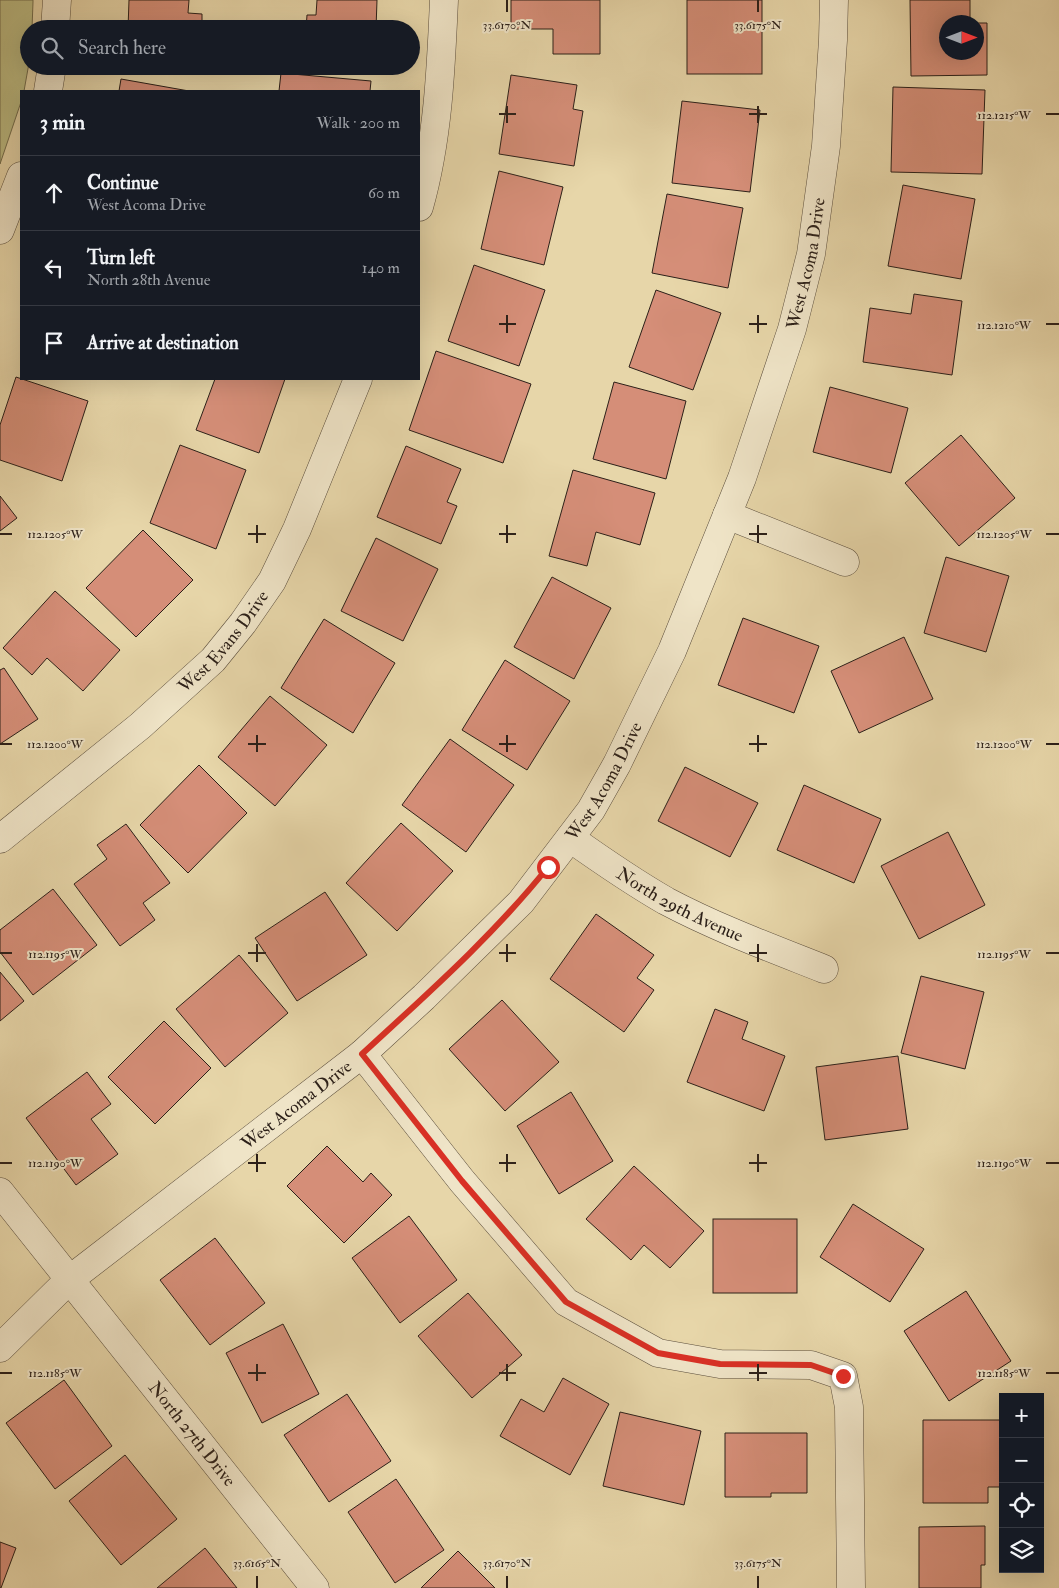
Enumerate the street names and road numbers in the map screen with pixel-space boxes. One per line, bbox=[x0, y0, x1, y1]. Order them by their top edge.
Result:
street label: West Acoma Drive bbox=[781, 196, 830, 333]
street label: West Evans Drive bbox=[172, 585, 274, 698]
street label: West Acoma Drive bbox=[560, 718, 647, 846]
street label: North 29th Avenue bbox=[612, 862, 747, 947]
street label: West Acoma Drive bbox=[236, 1054, 357, 1155]
street label: North 27th Drive bbox=[144, 1377, 241, 1491]

